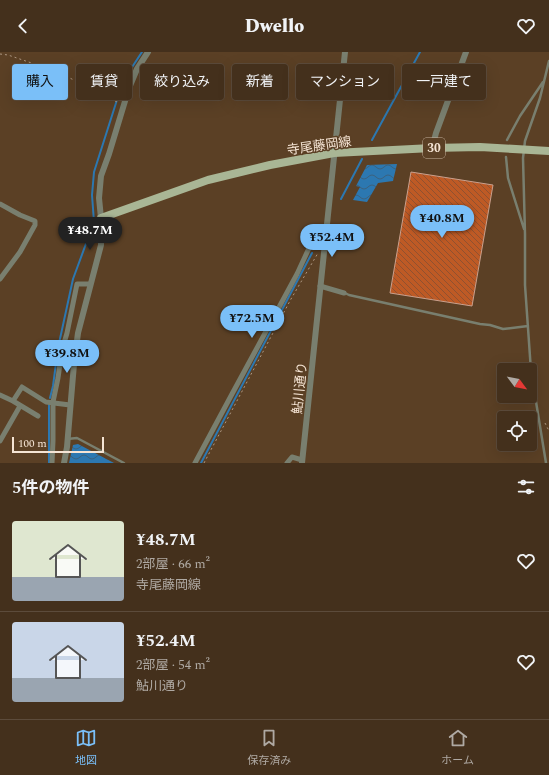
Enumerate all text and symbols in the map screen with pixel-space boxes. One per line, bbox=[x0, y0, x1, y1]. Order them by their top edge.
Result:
text: Dwello bbox=[245, 13, 304, 40]
icon: back bbox=[12, 15, 34, 37]
icon: heart bbox=[515, 15, 537, 37]
chip: 購入 bbox=[12, 64, 68, 100]
chip: 賃貸 bbox=[76, 64, 132, 100]
chip: 絞り込み bbox=[140, 64, 224, 100]
chip: 新着 bbox=[232, 64, 288, 100]
chip: マンション bbox=[296, 64, 394, 100]
chip: 一戸建て bbox=[402, 64, 486, 100]
street label: 寺尾藤岡線 bbox=[286, 132, 353, 160]
road number: 30 bbox=[423, 138, 445, 158]
pin: ¥40.8M bbox=[409, 205, 475, 239]
text: ¥40.8M bbox=[419, 208, 465, 228]
pin: ¥48.7M bbox=[57, 217, 123, 251]
text: ¥48.7M bbox=[67, 220, 113, 240]
pin: ¥52.4M bbox=[299, 224, 365, 258]
text: ¥52.4M bbox=[309, 227, 355, 247]
pin: ¥72.5M bbox=[219, 305, 285, 339]
text: ¥72.5M bbox=[229, 308, 275, 328]
pin: ¥39.8M bbox=[34, 340, 100, 374]
text: ¥39.8M bbox=[44, 343, 90, 363]
street label: 鮎川通り bbox=[287, 361, 313, 415]
north arrow bbox=[497, 363, 537, 403]
map controls bbox=[497, 363, 537, 451]
button: locate bbox=[497, 411, 537, 451]
scale bar bbox=[12, 435, 104, 454]
text: 100 m bbox=[18, 435, 47, 452]
text: 5件の物件 bbox=[12, 475, 90, 501]
icon: filters bbox=[515, 476, 537, 498]
text: ¥48.7M bbox=[136, 527, 196, 553]
icon: home bbox=[44, 537, 92, 585]
icon: heart bbox=[515, 550, 537, 572]
text: 2部屋 · 66 m² bbox=[136, 554, 210, 574]
text: 寺尾藤岡線 bbox=[136, 575, 201, 595]
text: ¥52.4M bbox=[136, 628, 196, 654]
icon: home bbox=[44, 638, 92, 686]
icon: heart bbox=[515, 651, 537, 673]
text: 2部屋 · 54 m² bbox=[136, 655, 210, 675]
text: 鮎川通り bbox=[136, 676, 188, 696]
tab: 地図 bbox=[75, 727, 97, 769]
tab: 保存済み bbox=[247, 727, 291, 769]
tab: ホーム bbox=[441, 727, 474, 769]

